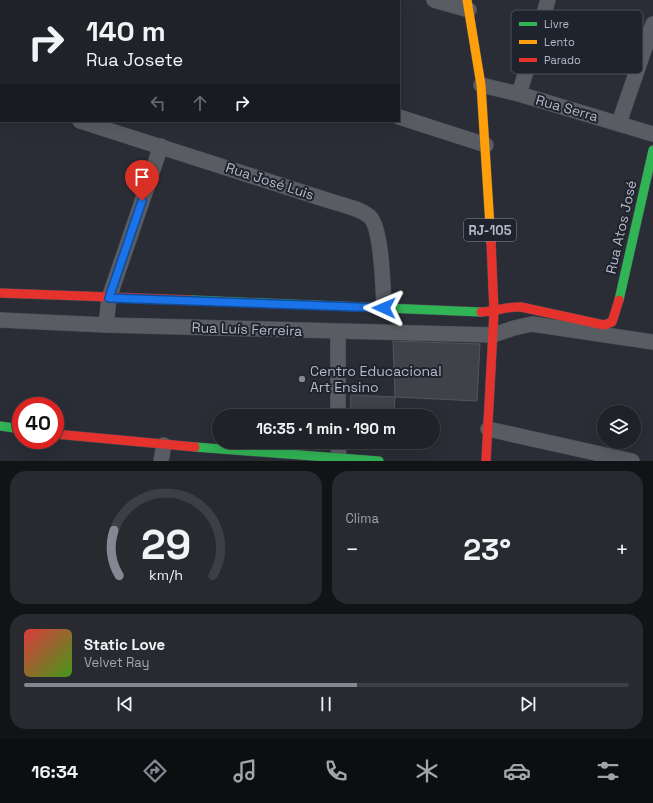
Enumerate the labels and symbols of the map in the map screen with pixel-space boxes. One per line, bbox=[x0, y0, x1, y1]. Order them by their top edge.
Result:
legend bbox=[511, 10, 643, 74]
text: Livre bbox=[544, 17, 569, 31]
text: Lento bbox=[544, 35, 575, 49]
text: Parado bbox=[544, 53, 581, 67]
street label: Rua Serra bbox=[534, 90, 600, 126]
street label: Rua José Luis bbox=[224, 158, 316, 204]
pin bbox=[125, 160, 159, 201]
street label: Rua Atos José bbox=[601, 178, 641, 276]
road number: RJ-105 bbox=[464, 219, 516, 241]
position arrow bbox=[363, 287, 405, 329]
street label: Rua Luís Ferreira bbox=[191, 318, 303, 340]
place label: Centro Educacional Art Ensino bbox=[310, 362, 442, 396]
marker: Centro Educacional Art Ensino bbox=[297, 374, 307, 384]
speed limit sign: 40 bbox=[12, 397, 64, 449]

